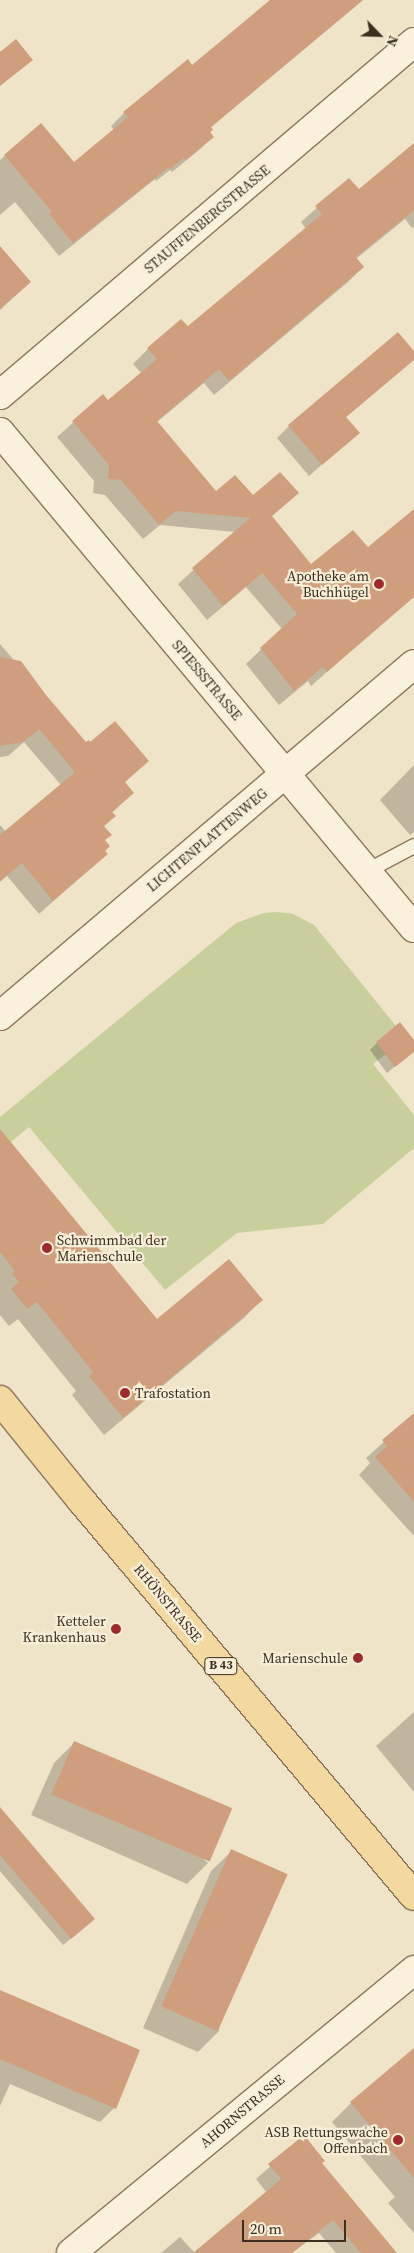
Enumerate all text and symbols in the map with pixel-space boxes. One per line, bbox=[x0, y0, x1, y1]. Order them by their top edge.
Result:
north arrow bbox=[354, 10, 404, 60]
text: N bbox=[381, 32, 404, 50]
street label: STAUFFENBERGSTRASSE bbox=[141, 161, 273, 277]
place label: Apotheke am Buchhügel bbox=[287, 568, 369, 600]
marker: Apotheke am Buchhügel bbox=[373, 578, 385, 590]
street label: SPIESSSTRASSE bbox=[169, 637, 245, 723]
street label: LICHTENPLATTENWEG bbox=[143, 785, 271, 895]
place label: Schwimmbad der Marienschule bbox=[57, 1232, 166, 1264]
marker: Schwimmbad der Marienschule bbox=[41, 1242, 53, 1254]
place label: Trafostation bbox=[135, 1385, 211, 1401]
marker: Trafostation bbox=[119, 1387, 131, 1399]
street label: RHÖNSTRASSE bbox=[131, 1561, 205, 1645]
place label: Ketteler Krankenhaus bbox=[23, 1613, 106, 1645]
marker: Ketteler Krankenhaus bbox=[110, 1623, 122, 1635]
place label: Marienschule bbox=[262, 1650, 348, 1666]
marker: Marienschule bbox=[352, 1652, 364, 1664]
road number: B 43 bbox=[204, 1656, 238, 1675]
street label: AHORNSTRASSE bbox=[196, 2071, 288, 2151]
place label: ASB Rettungswache Offenbach bbox=[264, 2124, 388, 2156]
marker: ASB Rettungswache Offenbach bbox=[392, 2134, 404, 2146]
scale bar bbox=[244, 2210, 348, 2242]
text: 20 m bbox=[250, 2218, 282, 2239]

